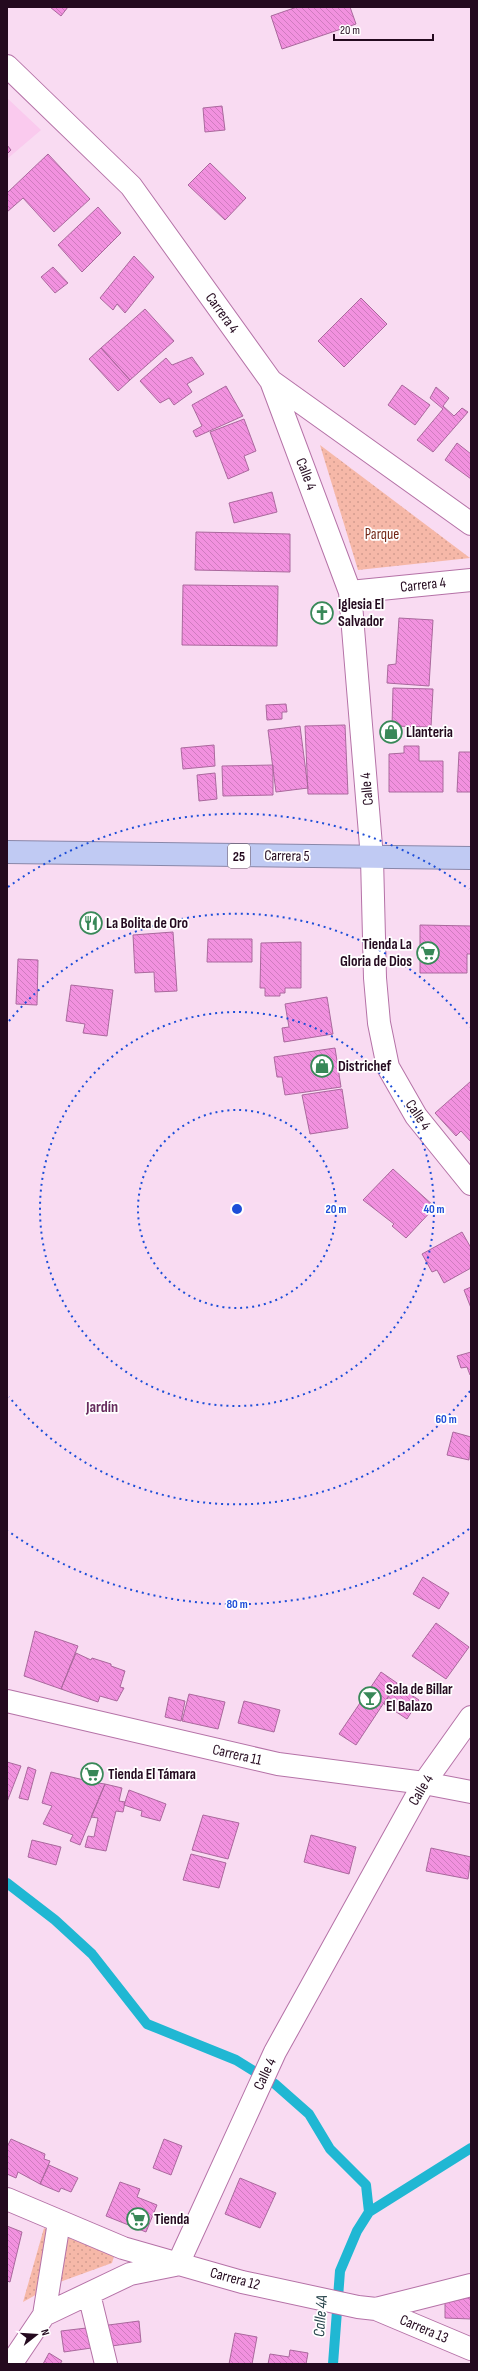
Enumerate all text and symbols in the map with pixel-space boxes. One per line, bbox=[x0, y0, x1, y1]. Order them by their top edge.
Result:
scale bar bbox=[334, 16, 433, 42]
text: 20 m bbox=[340, 23, 360, 38]
street label: Carrera 4 bbox=[201, 289, 243, 337]
street label: Calle 4 bbox=[291, 455, 321, 493]
park label: Parque bbox=[365, 525, 399, 544]
street label: Carrera 4 bbox=[399, 573, 447, 597]
place label: Iglesia El Salvador bbox=[338, 595, 384, 631]
church icon: Iglesia El Salvador bbox=[309, 600, 335, 626]
shop icon: Llanteria bbox=[378, 719, 404, 745]
place label: Llanteria bbox=[406, 723, 453, 742]
street label: Calle 4 bbox=[356, 772, 378, 806]
road number: 25 bbox=[228, 844, 250, 868]
street label: Carrera 5 bbox=[264, 846, 310, 866]
restaurant icon: La Bolita de Oro bbox=[78, 910, 104, 936]
place label: La Bolita de Oro bbox=[106, 914, 188, 933]
place label: Tienda La Gloria de Dios bbox=[340, 935, 412, 971]
supermarket icon: Tienda La Gloria de Dios bbox=[415, 940, 441, 966]
shop icon: Districhef bbox=[309, 1053, 335, 1079]
place label: Districhef bbox=[338, 1057, 392, 1076]
street label: Calle 4 bbox=[401, 1096, 435, 1134]
centre of rings bbox=[230, 1202, 244, 1216]
text: 20 m bbox=[326, 1202, 346, 1217]
text: 40 m bbox=[423, 1202, 445, 1217]
district label: Jardín bbox=[85, 1398, 118, 1417]
text: 60 m bbox=[435, 1412, 457, 1427]
text: 80 m bbox=[226, 1597, 248, 1612]
place label: Sala de Billar El Balazo bbox=[386, 1680, 453, 1716]
bar icon: Sala de Billar El Balazo bbox=[357, 1685, 383, 1711]
street label: Carrera 11 bbox=[211, 1740, 264, 1770]
supermarket icon: Tienda El Támara bbox=[79, 1761, 105, 1787]
place label: Tienda El Támara bbox=[108, 1765, 196, 1784]
street label: Calle 4 bbox=[404, 1771, 438, 1809]
street label: Calle 4 bbox=[249, 2055, 281, 2093]
supermarket icon: Tienda bbox=[125, 2206, 151, 2232]
place label: Tienda bbox=[154, 2210, 189, 2229]
street label: Carrera 12 bbox=[208, 2263, 262, 2295]
water label: Calle 4A bbox=[310, 2294, 332, 2338]
street label: Carrera 13 bbox=[397, 2310, 451, 2348]
north arrow bbox=[16, 2315, 56, 2355]
text: N bbox=[38, 2328, 52, 2337]

